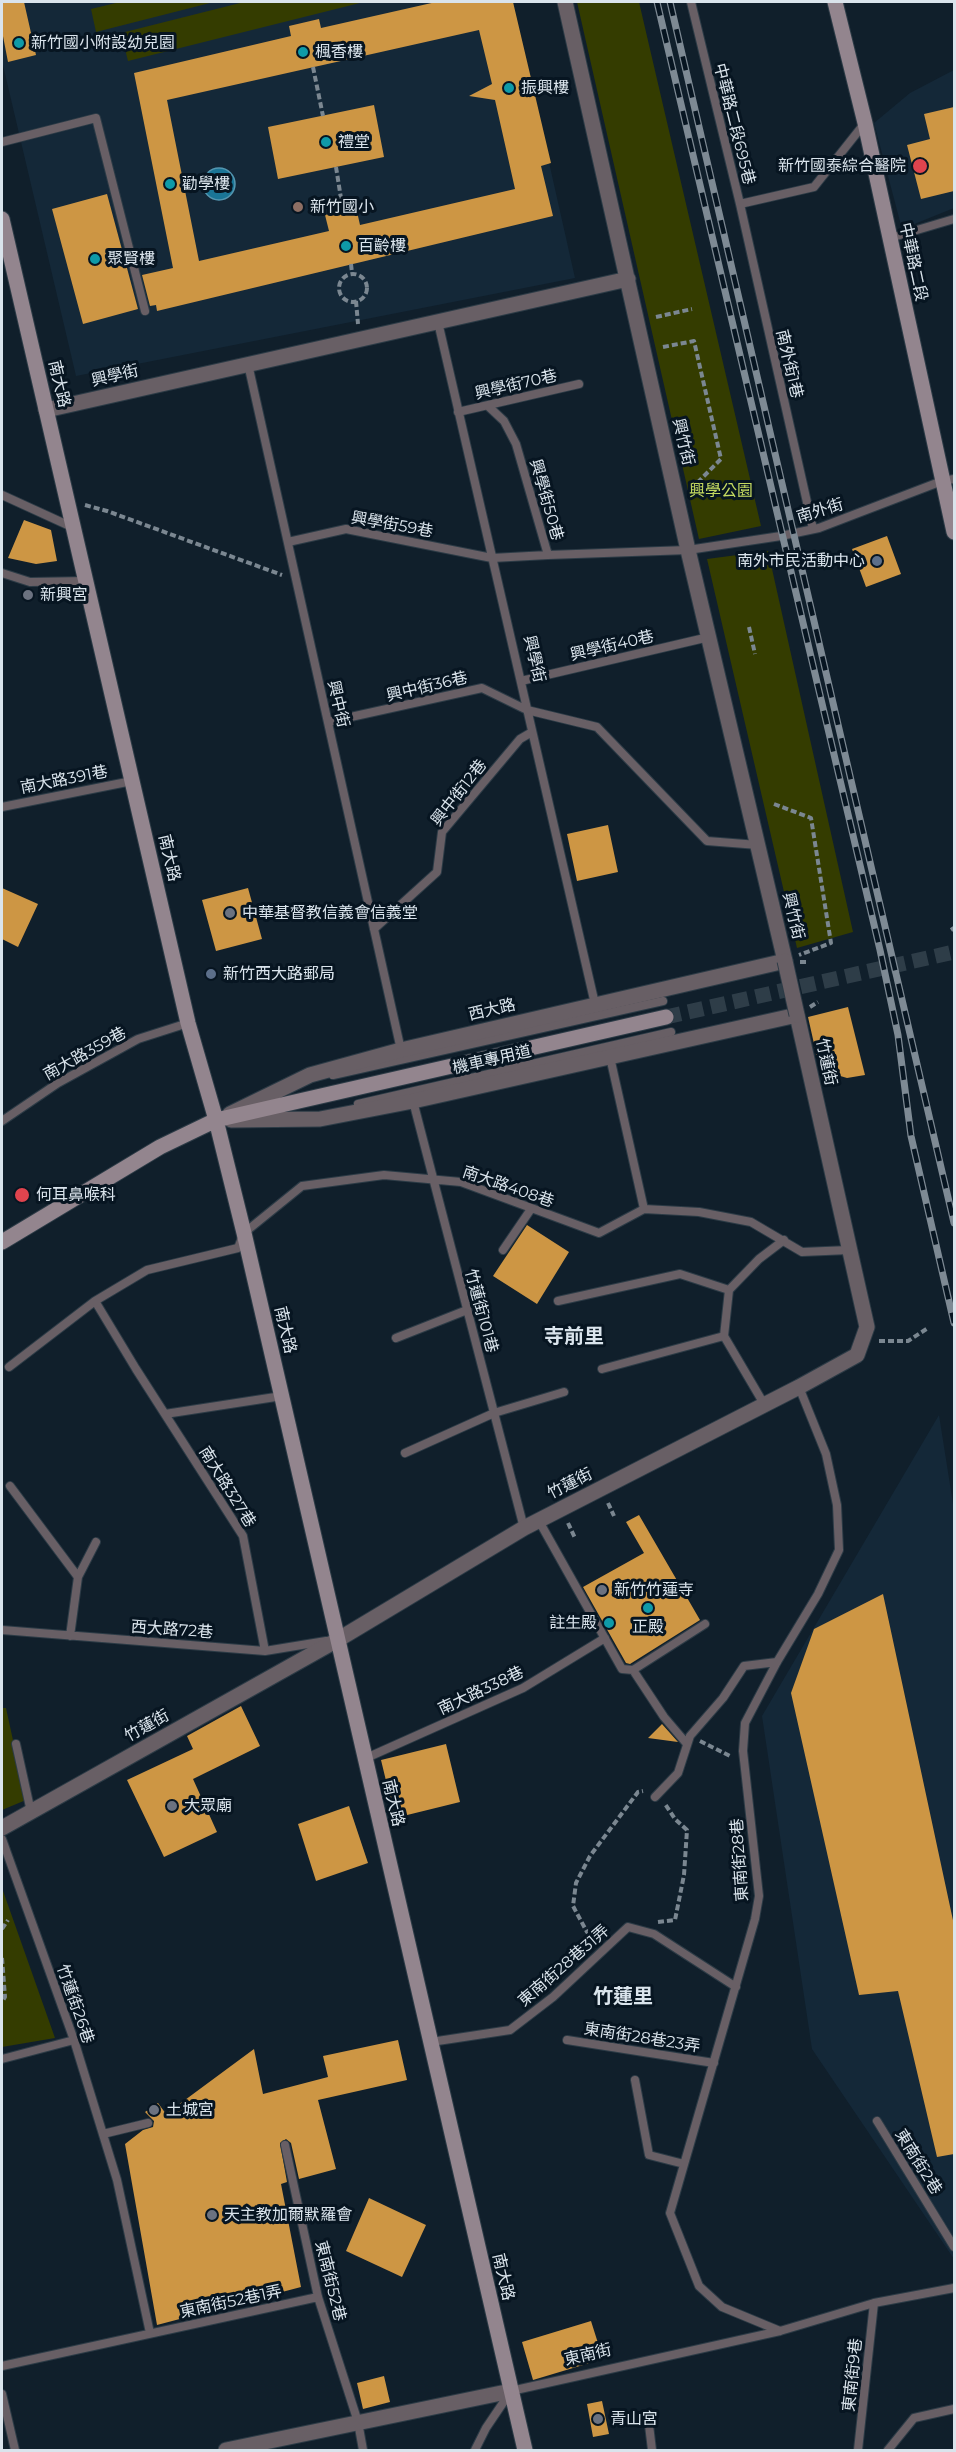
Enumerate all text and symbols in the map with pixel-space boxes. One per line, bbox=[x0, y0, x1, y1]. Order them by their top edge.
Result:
place label: 新竹國小附設幼兒園 bbox=[31, 33, 175, 53]
marker: 新竹國小附設幼兒園 bbox=[12, 36, 26, 50]
place label: 楓香樓 bbox=[315, 42, 363, 62]
marker: 楓香樓 bbox=[296, 45, 310, 59]
street label: 中華路二段695巷 bbox=[710, 61, 758, 187]
place label: 振興樓 bbox=[521, 78, 569, 98]
marker: 振興樓 bbox=[502, 81, 516, 95]
place label: 禮堂 bbox=[338, 132, 370, 152]
marker: 禮堂 bbox=[319, 135, 333, 149]
place label: 新竹國泰綜合醫院 bbox=[778, 156, 906, 176]
marker: 新竹國泰綜合醫院 bbox=[911, 157, 929, 175]
place label: 勸學樓 bbox=[182, 174, 230, 194]
marker: 勸學樓 bbox=[163, 177, 177, 191]
place label: 新竹國小 bbox=[310, 197, 374, 217]
marker: 新竹國小 bbox=[291, 200, 305, 214]
street label: 中華路二段 bbox=[895, 221, 931, 303]
place label: 百齡樓 bbox=[358, 236, 406, 256]
marker: 百齡樓 bbox=[339, 239, 353, 253]
place label: 聚賢樓 bbox=[107, 249, 155, 269]
marker: 聚賢樓 bbox=[88, 252, 102, 266]
street label: 南外街1巷 bbox=[772, 328, 806, 400]
street label: 南大路 bbox=[44, 358, 74, 410]
street label: 興學街 bbox=[89, 361, 141, 391]
street label: 興學街70巷 bbox=[473, 366, 559, 404]
street label: 興竹街 bbox=[668, 416, 698, 468]
street label: 興學街50巷 bbox=[525, 457, 567, 543]
park label: 興學公園 bbox=[689, 481, 753, 501]
street label: 南外街 bbox=[794, 495, 846, 527]
street label: 興學街59巷 bbox=[350, 508, 434, 542]
place label: 南外市民活動中心 bbox=[737, 551, 865, 571]
marker: 南外市民活動中心 bbox=[870, 554, 884, 568]
place label: 新興宮 bbox=[40, 585, 88, 605]
marker: 新興宮 bbox=[21, 588, 35, 602]
street label: 興學街40巷 bbox=[568, 627, 656, 665]
street label: 興學街 bbox=[519, 633, 549, 685]
street label: 興中街36巷 bbox=[385, 668, 469, 706]
street label: 興中街 bbox=[323, 678, 353, 730]
street label: 興中街12巷 bbox=[427, 756, 491, 830]
street label: 南大路391巷 bbox=[19, 762, 109, 798]
street label: 南大路 bbox=[154, 832, 184, 884]
street label: 興竹街 bbox=[778, 890, 808, 942]
place label: 中華基督教信義會信義堂 bbox=[242, 903, 418, 923]
marker: 中華基督教信義會信義堂 bbox=[223, 906, 237, 920]
place label: 新竹西大路郵局 bbox=[223, 964, 335, 984]
marker: 新竹西大路郵局 bbox=[204, 967, 218, 981]
street label: 西大路 bbox=[466, 995, 518, 1025]
street label: 南大路359巷 bbox=[40, 1023, 130, 1085]
street label: 竹蓮街 bbox=[812, 1037, 840, 1087]
street label: 機車專用道 bbox=[451, 1042, 533, 1078]
street label: 南大路408巷 bbox=[460, 1162, 556, 1212]
place label: 何耳鼻喉科 bbox=[36, 1185, 116, 1205]
marker: 何耳鼻喉科 bbox=[13, 1186, 31, 1204]
street label: 竹蓮街101巷 bbox=[461, 1267, 501, 1355]
street label: 南大路 bbox=[270, 1304, 300, 1356]
district label: 寺前里 bbox=[544, 1325, 604, 1349]
street label: 南大路327巷 bbox=[195, 1443, 259, 1531]
street label: 竹蓮街 bbox=[544, 1465, 596, 1503]
place label: 新竹竹蓮寺 bbox=[614, 1580, 694, 1600]
marker: 新竹竹蓮寺 bbox=[595, 1583, 609, 1597]
marker: 正殿 bbox=[641, 1601, 655, 1615]
place label: 註生殿 bbox=[549, 1613, 597, 1633]
marker: 註生殿 bbox=[602, 1616, 616, 1630]
place label: 正殿 bbox=[632, 1617, 664, 1637]
street label: 西大路72巷 bbox=[130, 1618, 214, 1642]
street label: 南大路338巷 bbox=[435, 1663, 527, 1719]
street label: 竹蓮街 bbox=[121, 1706, 173, 1746]
street label: 南大路 bbox=[378, 1777, 408, 1829]
place label: 大眾廟 bbox=[184, 1796, 232, 1816]
marker: 大眾廟 bbox=[165, 1799, 179, 1813]
street label: 東南街28巷 bbox=[728, 1818, 752, 1902]
street label: 東南街28巷31弄 bbox=[515, 1921, 613, 2011]
street label: 竹蓮街26巷 bbox=[52, 1962, 98, 2046]
district label: 竹蓮里 bbox=[593, 1985, 653, 2009]
street label: 東南街28巷23弄 bbox=[583, 2019, 701, 2057]
place label: 土城宮 bbox=[166, 2100, 214, 2120]
marker: 土城宮 bbox=[147, 2103, 161, 2117]
street label: 東南街2巷 bbox=[890, 2126, 946, 2198]
place label: 天主教加爾默羅會 bbox=[224, 2205, 352, 2225]
marker: 天主教加爾默羅會 bbox=[205, 2208, 219, 2222]
street label: 東南街52巷 bbox=[311, 2239, 349, 2323]
street label: 南大路 bbox=[488, 2251, 518, 2303]
street label: 東南街52巷1弄 bbox=[178, 2282, 284, 2322]
street label: 東南街9巷 bbox=[840, 2337, 866, 2413]
street label: 東南街 bbox=[562, 2340, 614, 2370]
place label: 青山宮 bbox=[610, 2409, 658, 2429]
marker: 青山宮 bbox=[591, 2412, 605, 2426]

